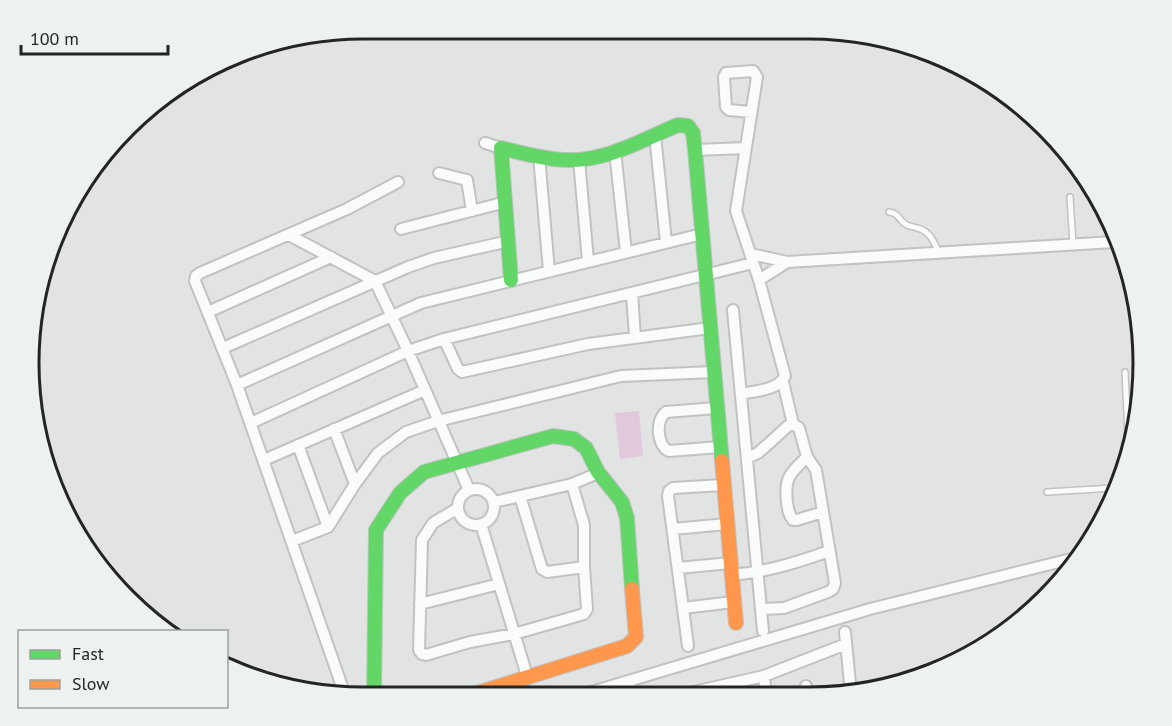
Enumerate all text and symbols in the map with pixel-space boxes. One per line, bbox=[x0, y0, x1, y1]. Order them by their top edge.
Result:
scale bar bbox=[21, 18, 168, 56]
text: 100 m bbox=[30, 27, 79, 50]
legend bbox=[18, 630, 228, 708]
text: Fast bbox=[72, 642, 104, 665]
text: Slow bbox=[72, 672, 110, 695]

